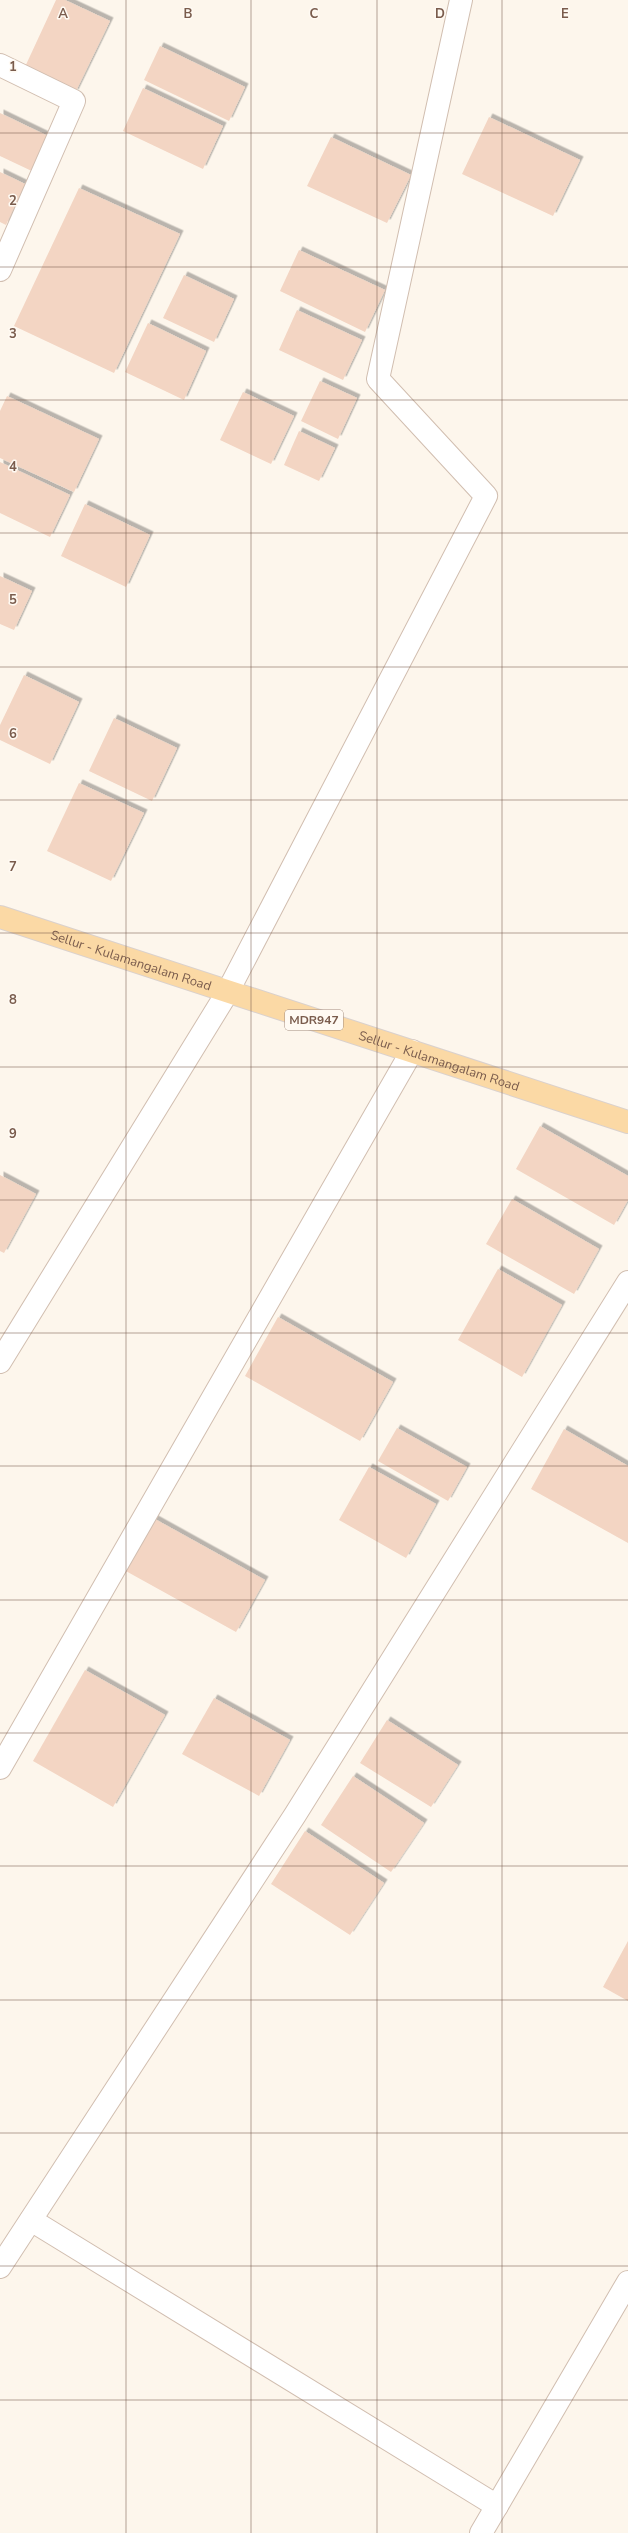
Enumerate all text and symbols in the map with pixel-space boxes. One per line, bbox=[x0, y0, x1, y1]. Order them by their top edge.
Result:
text: A bbox=[58, 5, 68, 23]
text: B bbox=[184, 5, 193, 23]
text: C bbox=[310, 5, 319, 23]
text: D bbox=[435, 5, 445, 23]
text: E bbox=[561, 5, 569, 23]
text: 1 bbox=[9, 58, 17, 76]
text: 2 bbox=[9, 192, 17, 210]
text: 3 bbox=[9, 325, 17, 343]
text: 4 bbox=[9, 458, 17, 476]
text: 5 bbox=[9, 591, 17, 609]
text: 6 bbox=[9, 725, 17, 743]
text: 7 bbox=[9, 858, 17, 876]
street label: Sellur - Kulamangalam Road bbox=[48, 926, 214, 995]
text: 8 bbox=[9, 991, 17, 1009]
road number: MDR947 bbox=[285, 1010, 343, 1030]
street label: Sellur - Kulamangalam Road bbox=[356, 1027, 522, 1096]
text: 9 bbox=[9, 1125, 17, 1143]

